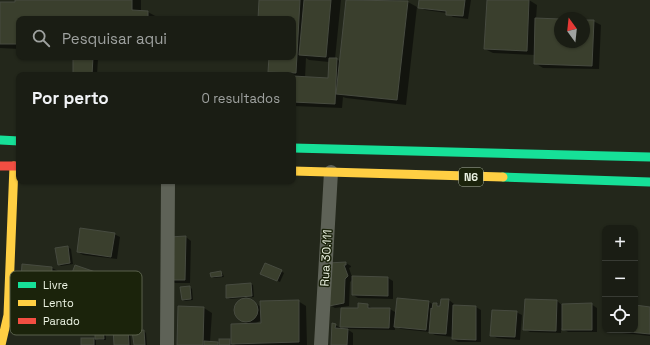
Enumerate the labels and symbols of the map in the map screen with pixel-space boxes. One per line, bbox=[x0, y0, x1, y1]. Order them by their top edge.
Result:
north arrow bbox=[554, 12, 590, 48]
road number: N6 bbox=[459, 168, 483, 186]
street label: Rua 30.111 bbox=[317, 229, 335, 287]
legend bbox=[10, 271, 142, 335]
text: Livre bbox=[43, 278, 68, 292]
text: Lento bbox=[43, 296, 74, 310]
text: Parado bbox=[43, 314, 80, 328]

